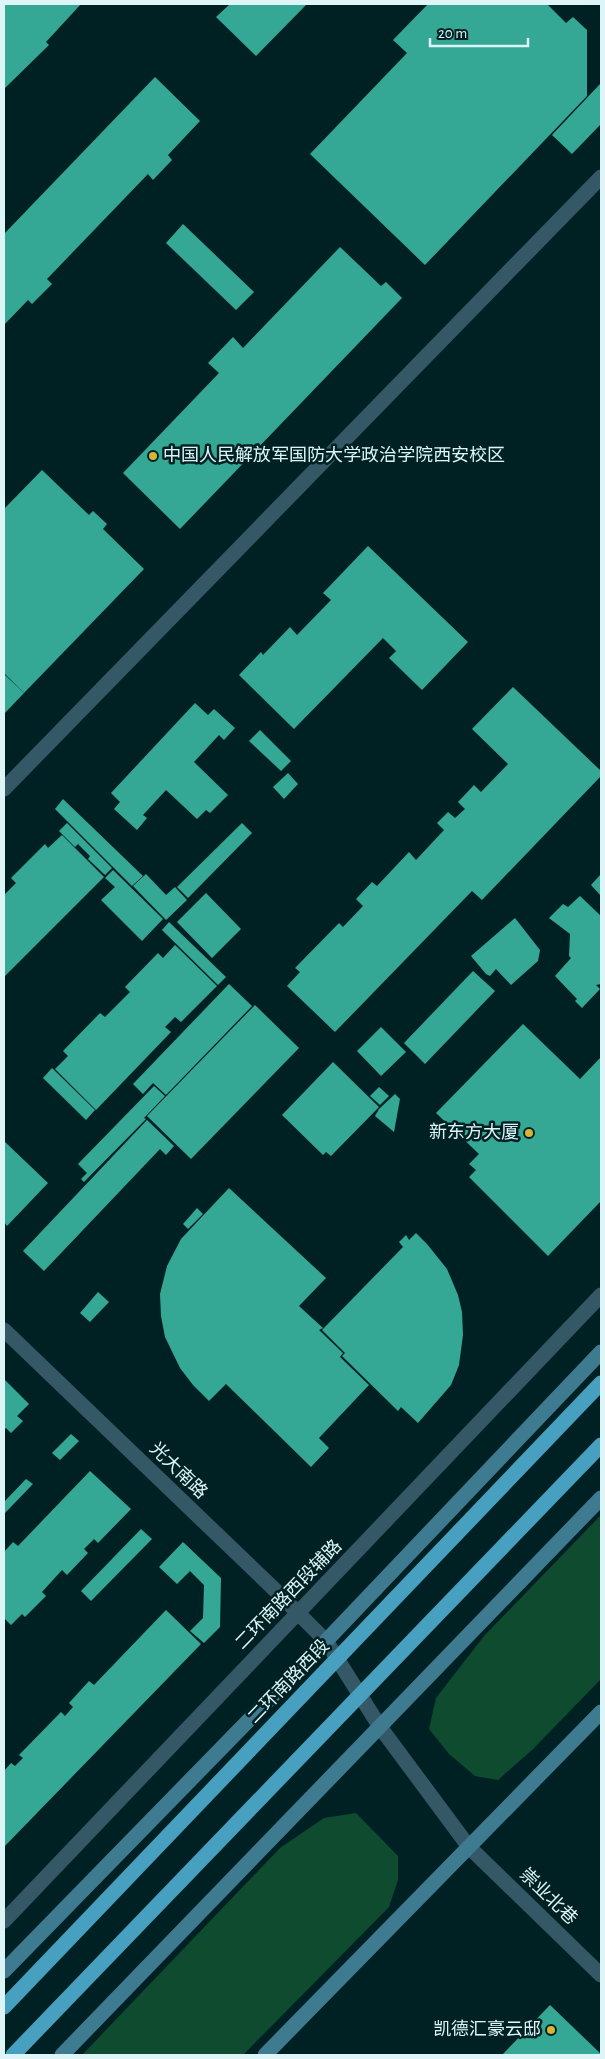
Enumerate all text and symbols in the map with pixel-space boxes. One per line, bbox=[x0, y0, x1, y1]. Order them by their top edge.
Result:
scale bar bbox=[430, 15, 528, 47]
text: 20 m bbox=[438, 26, 467, 41]
place label: 中国人民解放军国防大学政治学院西安校区 bbox=[163, 445, 505, 465]
marker: 中国人民解放军国防大学政治学院西安校区 bbox=[147, 450, 159, 462]
place label: 新东方大厦 bbox=[429, 1122, 519, 1142]
marker: 新东方大厦 bbox=[523, 1127, 535, 1139]
street label: 光大南路 bbox=[146, 1438, 212, 1502]
street label: 二环南路西段辅路 bbox=[231, 1536, 345, 1653]
street label: 二环南路西段 bbox=[244, 1636, 333, 1727]
street label: 崇业北巷 bbox=[516, 1864, 582, 1928]
place label: 凯德汇豪云邸 bbox=[433, 2019, 541, 2039]
marker: 凯德汇豪云邸 bbox=[545, 2024, 557, 2036]

